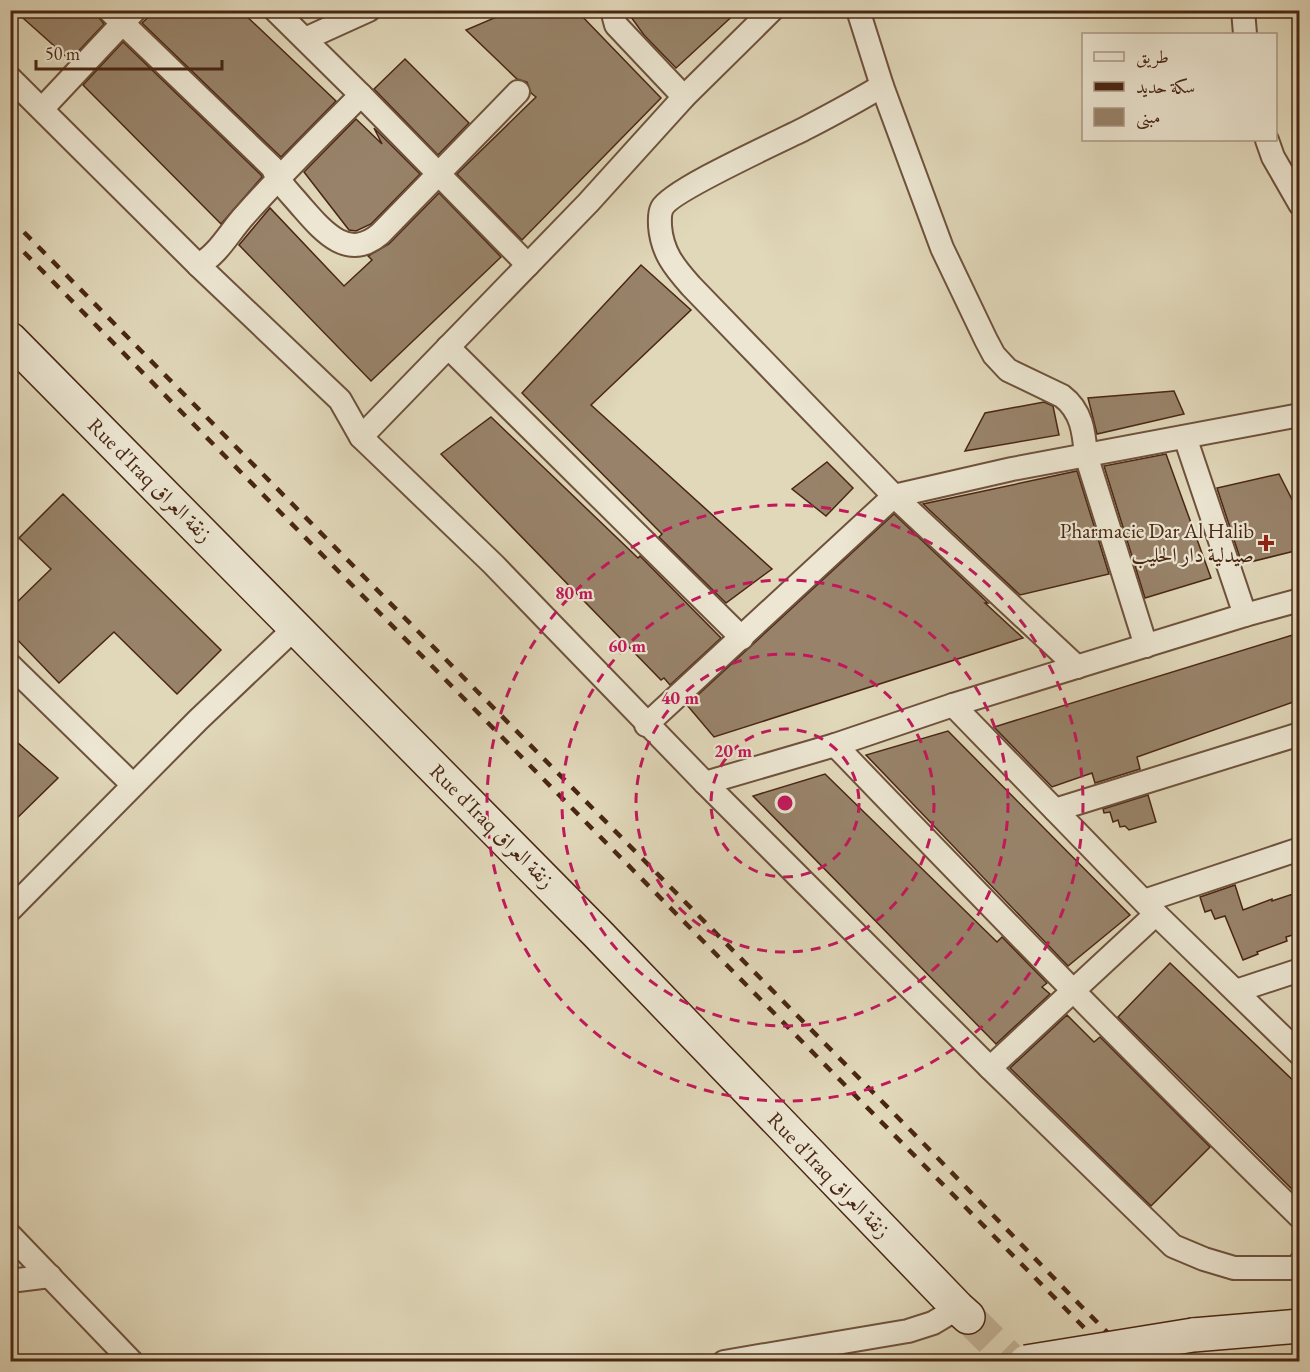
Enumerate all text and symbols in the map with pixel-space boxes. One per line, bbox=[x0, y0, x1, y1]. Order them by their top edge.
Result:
scale bar bbox=[36, 33, 222, 71]
legend bbox=[1082, 33, 1277, 141]
text: 50 m bbox=[45, 42, 80, 65]
text: طريق bbox=[1136, 45, 1169, 69]
text: سكة حديد bbox=[1136, 75, 1195, 98]
text: مبنى bbox=[1136, 105, 1161, 130]
street label: Rue d'Iraq زنقة العراق bbox=[82, 412, 218, 548]
place label: Pharmacie Dar Al Halib صيدلية دار الحليب bbox=[1060, 517, 1254, 569]
marker: Pharmacie Dar Al Halib صيدلية دار الحليب bbox=[1259, 536, 1273, 550]
text: 80 m bbox=[555, 581, 593, 604]
text: 60 m bbox=[608, 634, 646, 657]
text: 40 m bbox=[661, 686, 699, 709]
text: 20 m bbox=[714, 739, 752, 762]
street label: Rue d'Iraq زنقة العراق bbox=[424, 758, 560, 894]
centre of rings bbox=[775, 793, 795, 813]
street label: Rue d'Iraq زنقة العراق bbox=[762, 1106, 897, 1244]

